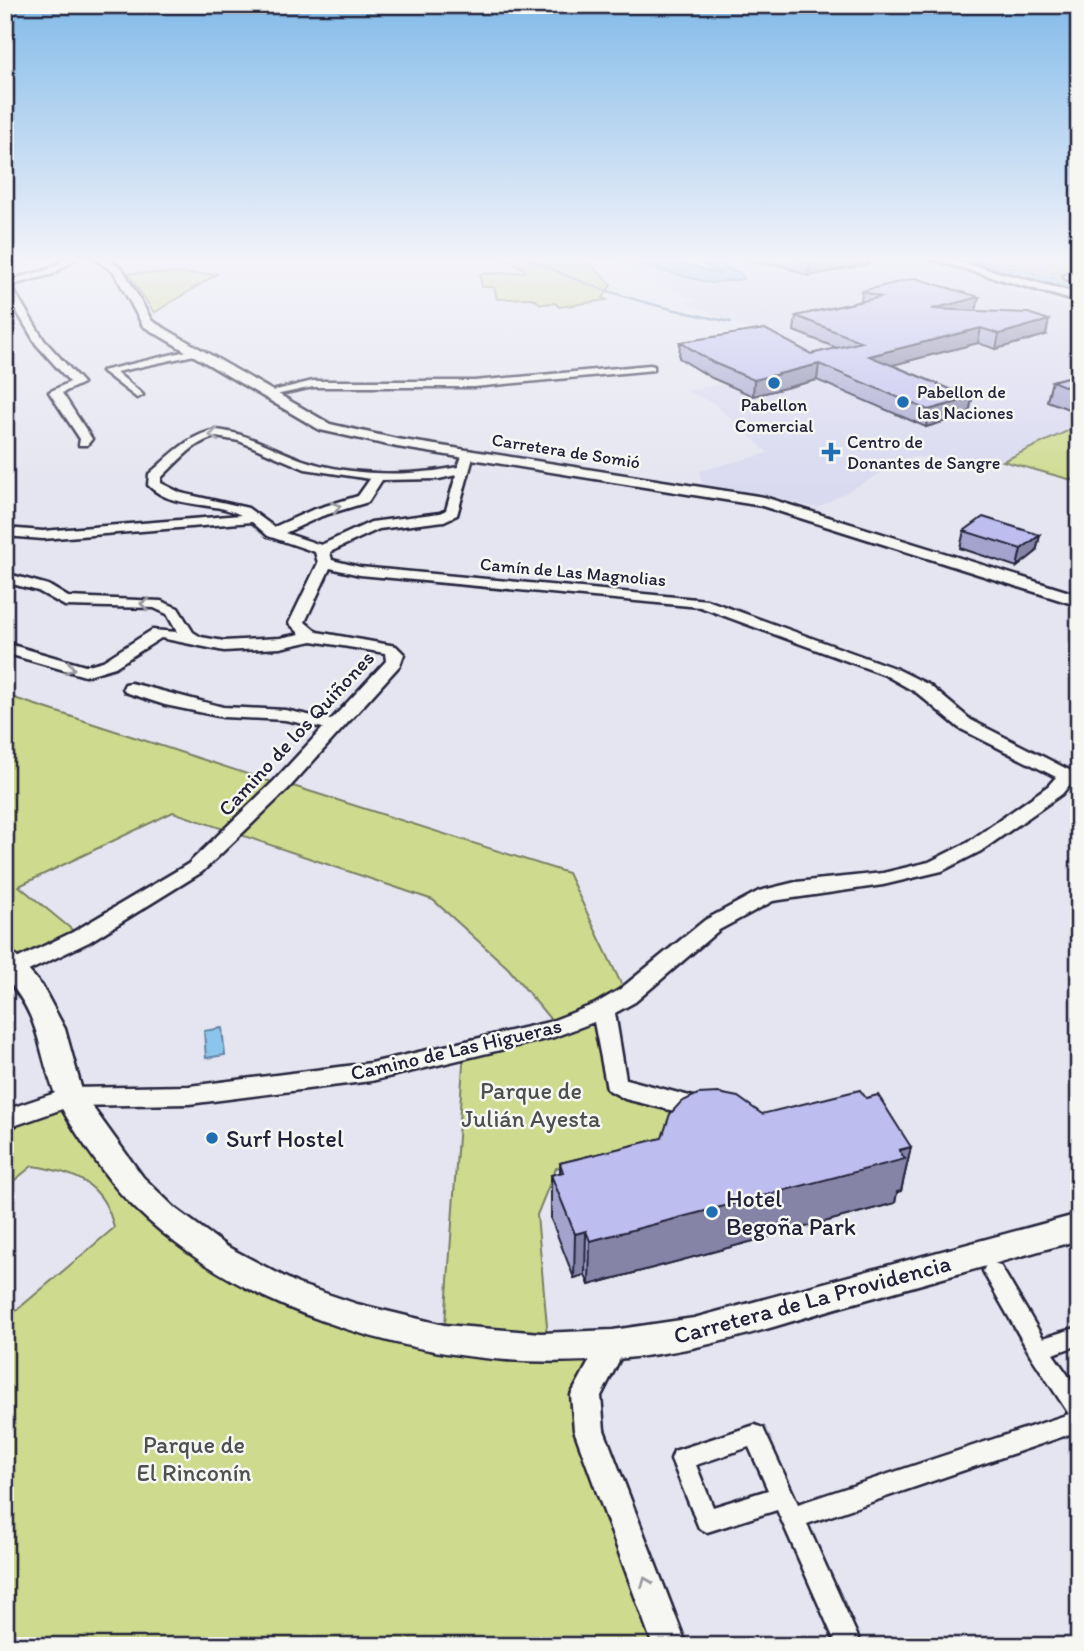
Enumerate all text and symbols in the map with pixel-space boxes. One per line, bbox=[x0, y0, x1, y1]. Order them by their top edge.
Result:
marker: Pabellon Comercial bbox=[766, 375, 782, 391]
place label: Pabellon de las Naciones bbox=[917, 381, 1014, 424]
place label: Pabellon Comercial bbox=[735, 394, 813, 437]
marker: Pabellon de las Naciones bbox=[895, 394, 911, 410]
one-way arrow bbox=[208, 427, 219, 442]
street label: Carretera de Somió bbox=[490, 428, 642, 474]
place label: Centro de Donantes de Sangre bbox=[847, 431, 1000, 474]
marker: Centro de Donantes de Sangre bbox=[821, 442, 841, 462]
one-way arrow bbox=[330, 501, 342, 516]
street label: Camín de Las Magnolias bbox=[479, 553, 667, 591]
one-way arrow bbox=[139, 596, 151, 611]
street label: Camino de los Quiñones bbox=[213, 645, 379, 821]
one-way arrow bbox=[64, 660, 76, 674]
street label: Camino de Las Higueras bbox=[348, 1013, 564, 1085]
park label: Parque de Julián Ayesta bbox=[462, 1076, 601, 1133]
place label: Surf Hostel bbox=[226, 1124, 344, 1153]
marker: Surf Hostel bbox=[204, 1130, 220, 1146]
place label: Hotel Begoña Park bbox=[726, 1184, 856, 1241]
marker: Hotel Begoña Park bbox=[704, 1204, 720, 1220]
street label: Carretera de La Providencia bbox=[670, 1248, 954, 1350]
park label: Parque de El Rinconín bbox=[137, 1430, 252, 1487]
one-way arrow bbox=[640, 1576, 654, 1588]

